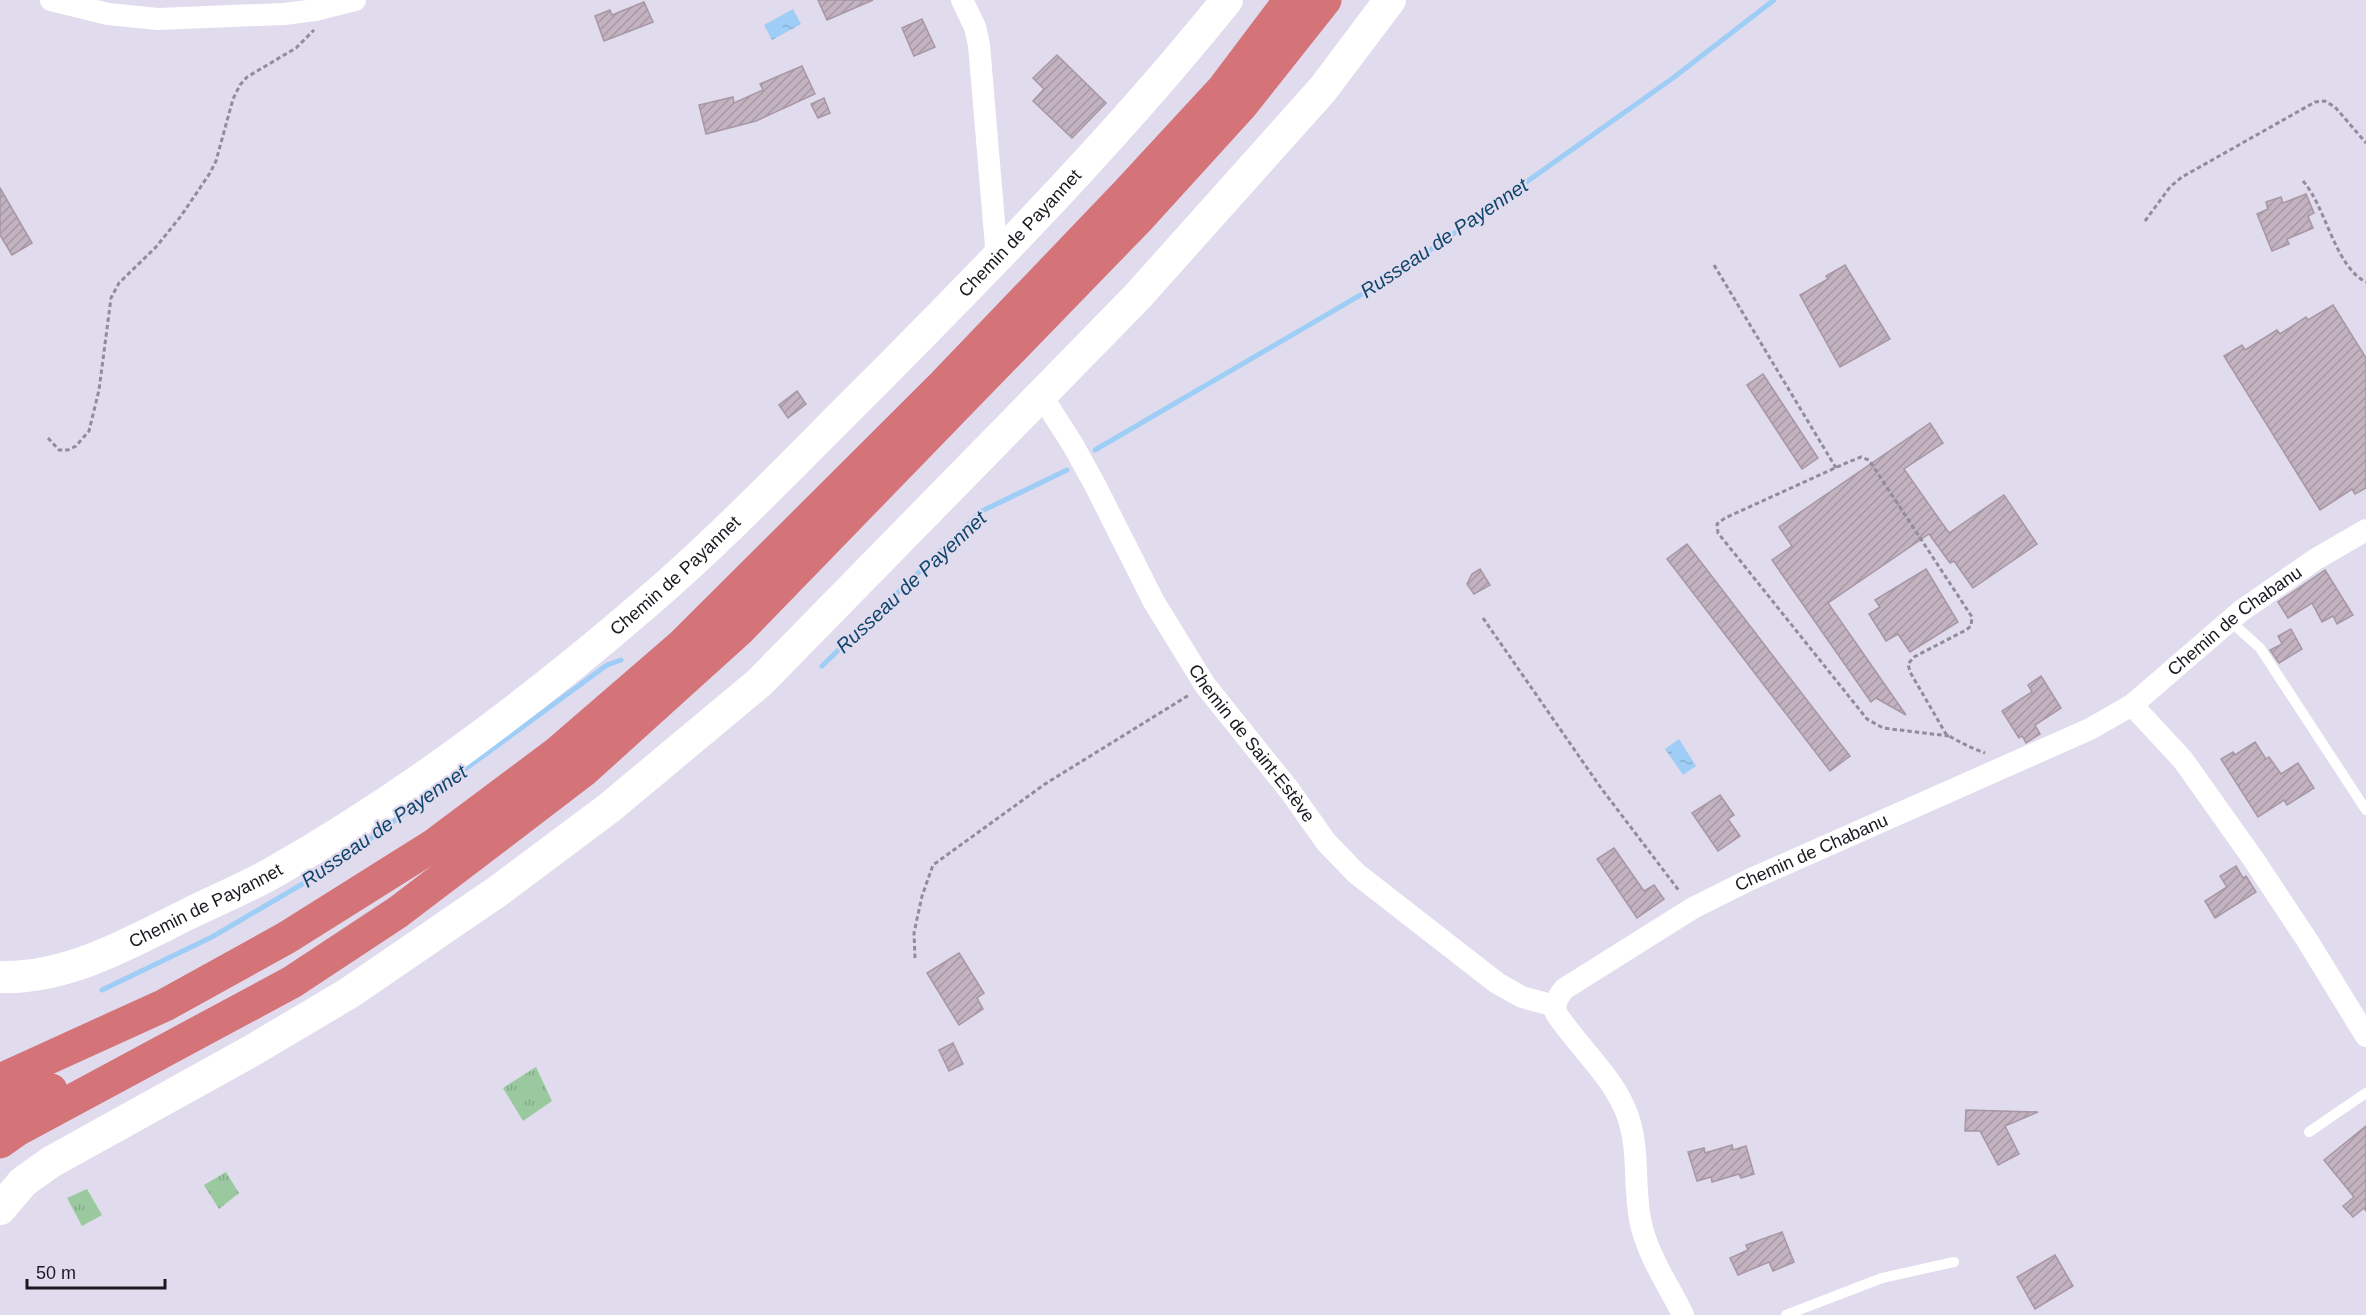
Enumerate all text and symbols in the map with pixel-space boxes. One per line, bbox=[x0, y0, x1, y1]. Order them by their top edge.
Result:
street label: Chemin de Payannet bbox=[955, 165, 1085, 301]
water label: Russeau de Payennet bbox=[1356, 173, 1533, 302]
water label: Russeau de Payennet bbox=[832, 506, 992, 657]
street label: Chemin de Payannet bbox=[606, 512, 744, 639]
street label: Chemin de Chabanu bbox=[2164, 562, 2305, 680]
street label: Chemin de Saint-Estève bbox=[1185, 661, 1319, 826]
water label: Russeau de Payennet bbox=[297, 760, 472, 891]
street label: Chemin de Chabanu bbox=[1732, 810, 1891, 895]
street label: Chemin de Payannet bbox=[126, 859, 286, 952]
scale bar bbox=[27, 1252, 165, 1290]
text: 50 m bbox=[36, 1263, 76, 1283]

